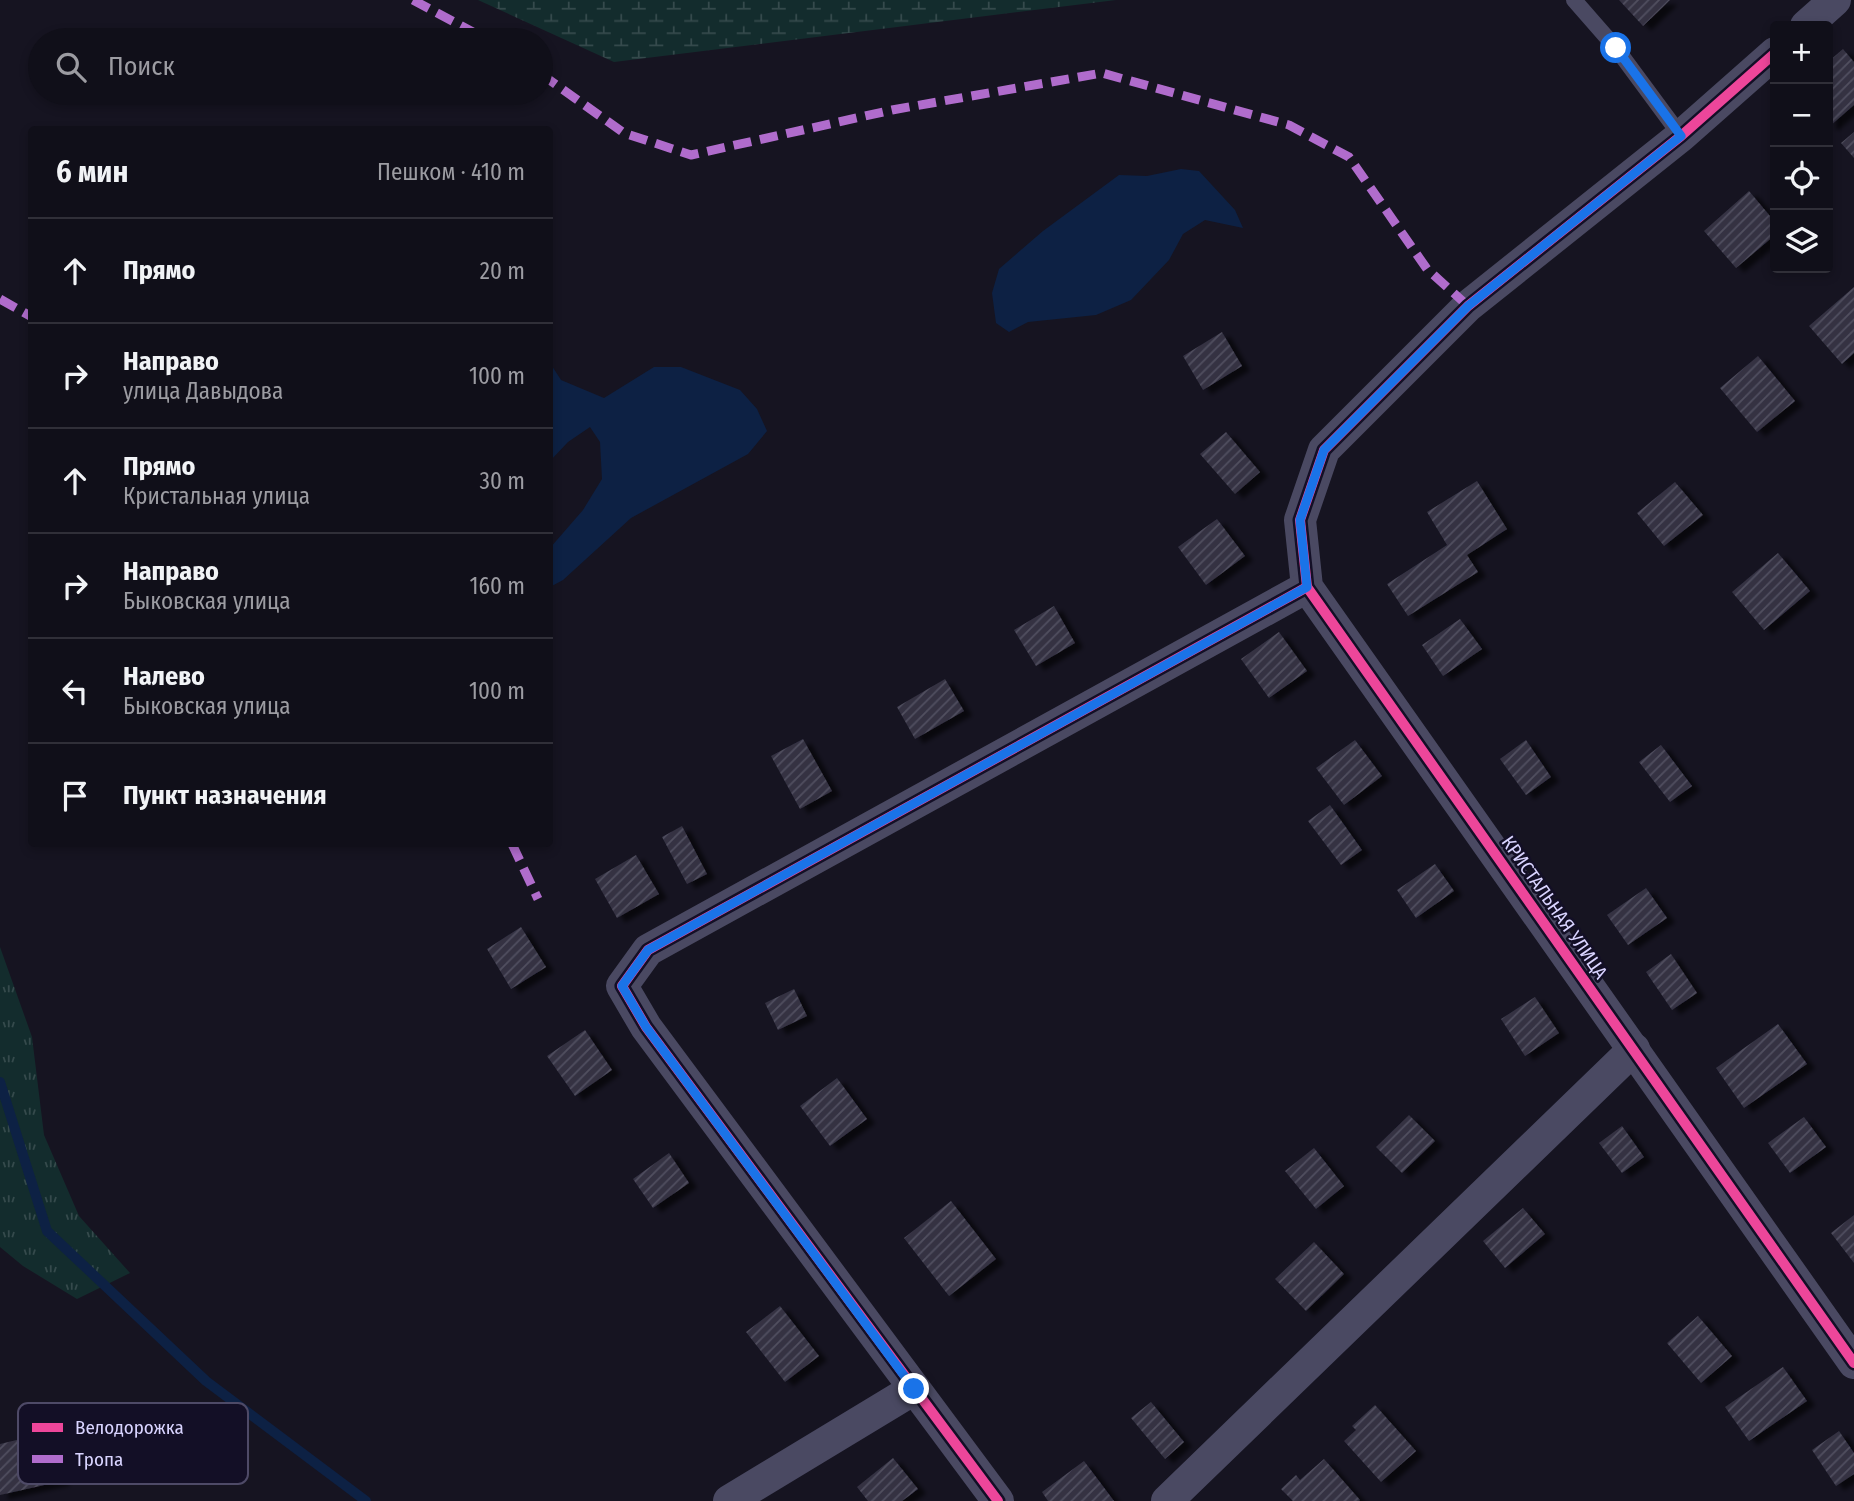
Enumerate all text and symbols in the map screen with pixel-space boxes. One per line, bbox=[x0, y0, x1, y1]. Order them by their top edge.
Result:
map controls bbox=[1770, 21, 1833, 273]
button: + bbox=[1770, 21, 1833, 84]
search box bbox=[28, 28, 553, 105]
route start bbox=[1600, 32, 1631, 63]
icon: search bbox=[52, 48, 90, 86]
text: Поиск bbox=[108, 51, 175, 82]
button: − bbox=[1770, 84, 1833, 147]
button: locate bbox=[1770, 147, 1833, 210]
text: 6 мин bbox=[56, 154, 128, 190]
text: Пешком · 410 m bbox=[377, 158, 525, 186]
button: layers bbox=[1770, 210, 1833, 273]
icon: ahead bbox=[56, 252, 94, 290]
text: Прямо bbox=[123, 255, 195, 286]
text: 20 m bbox=[480, 257, 525, 285]
text: Направо bbox=[123, 346, 219, 377]
icon: right bbox=[56, 357, 94, 395]
text: 100 m bbox=[469, 362, 525, 390]
text: улица Давыдова bbox=[123, 377, 283, 405]
text: Прямо bbox=[123, 451, 195, 482]
icon: ahead bbox=[56, 462, 94, 500]
text: 30 m bbox=[480, 467, 525, 495]
text: Кристальная улица bbox=[123, 482, 310, 510]
text: Направо bbox=[123, 556, 219, 587]
icon: right bbox=[56, 567, 94, 605]
text: 160 m bbox=[470, 572, 525, 600]
text: Быковская улица bbox=[123, 587, 291, 615]
text: Налево bbox=[123, 661, 205, 692]
icon: left bbox=[56, 672, 94, 710]
text: 100 m bbox=[469, 677, 525, 705]
text: Быковская улица bbox=[123, 692, 291, 720]
icon: arrive bbox=[56, 777, 94, 815]
text: Пункт назначения bbox=[123, 780, 327, 811]
street label: КРИСТАЛЬНАЯ УЛИЦА bbox=[1497, 831, 1613, 983]
route end bbox=[898, 1373, 929, 1404]
legend bbox=[18, 1403, 248, 1484]
text: Велодорожка bbox=[75, 1416, 184, 1439]
text: Тропа bbox=[75, 1448, 123, 1471]

